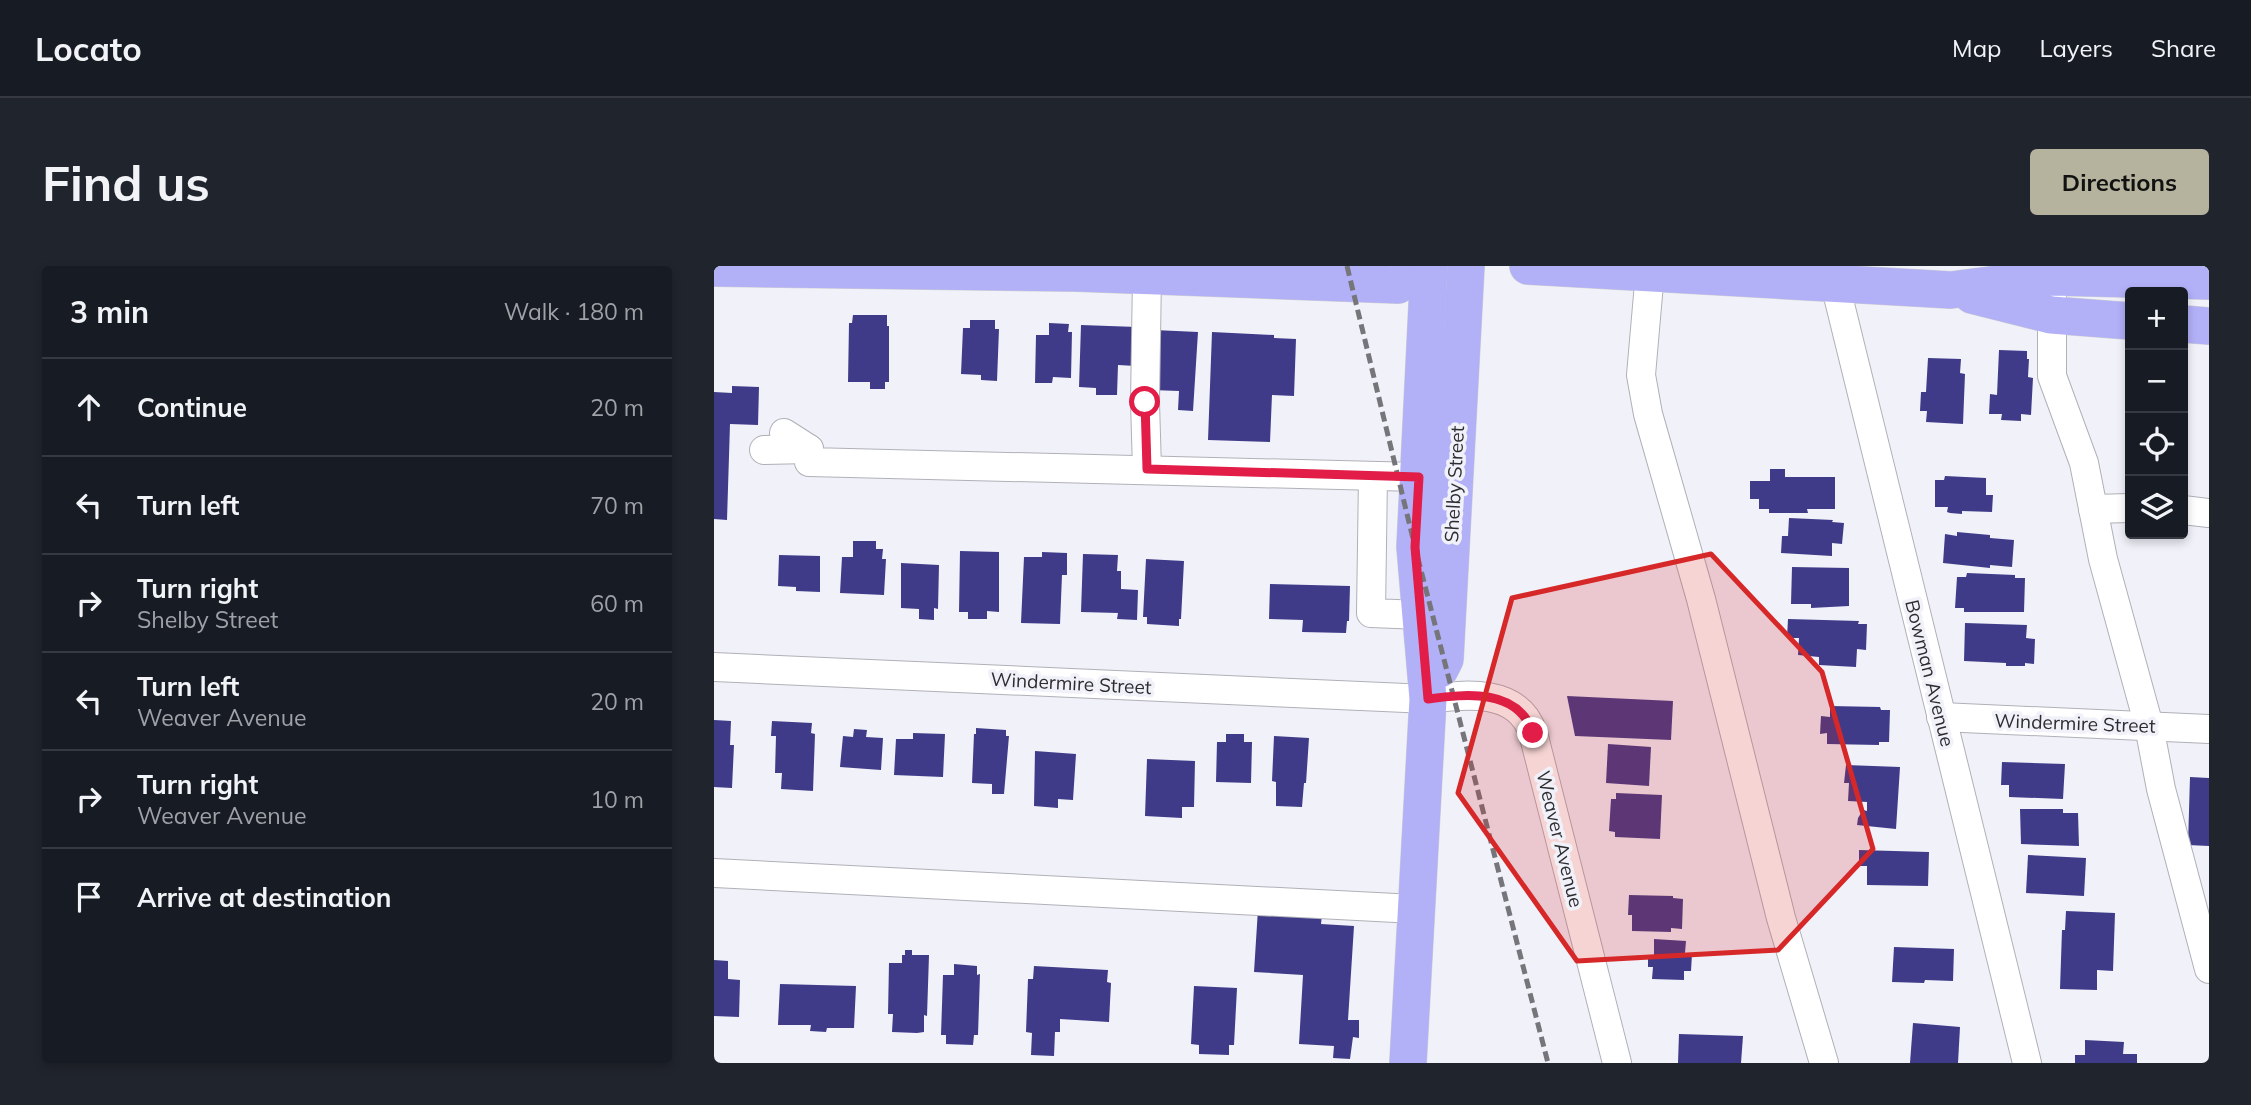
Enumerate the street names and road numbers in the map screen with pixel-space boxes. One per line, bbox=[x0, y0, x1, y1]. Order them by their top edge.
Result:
street label: Shelby Street bbox=[1439, 425, 1469, 543]
street label: Bowman Avenue bbox=[1900, 597, 1960, 749]
street label: Windermire Street bbox=[990, 667, 1152, 699]
street label: Windermire Street bbox=[1994, 708, 2156, 738]
street label: Weaver Avenue bbox=[1531, 768, 1589, 910]

